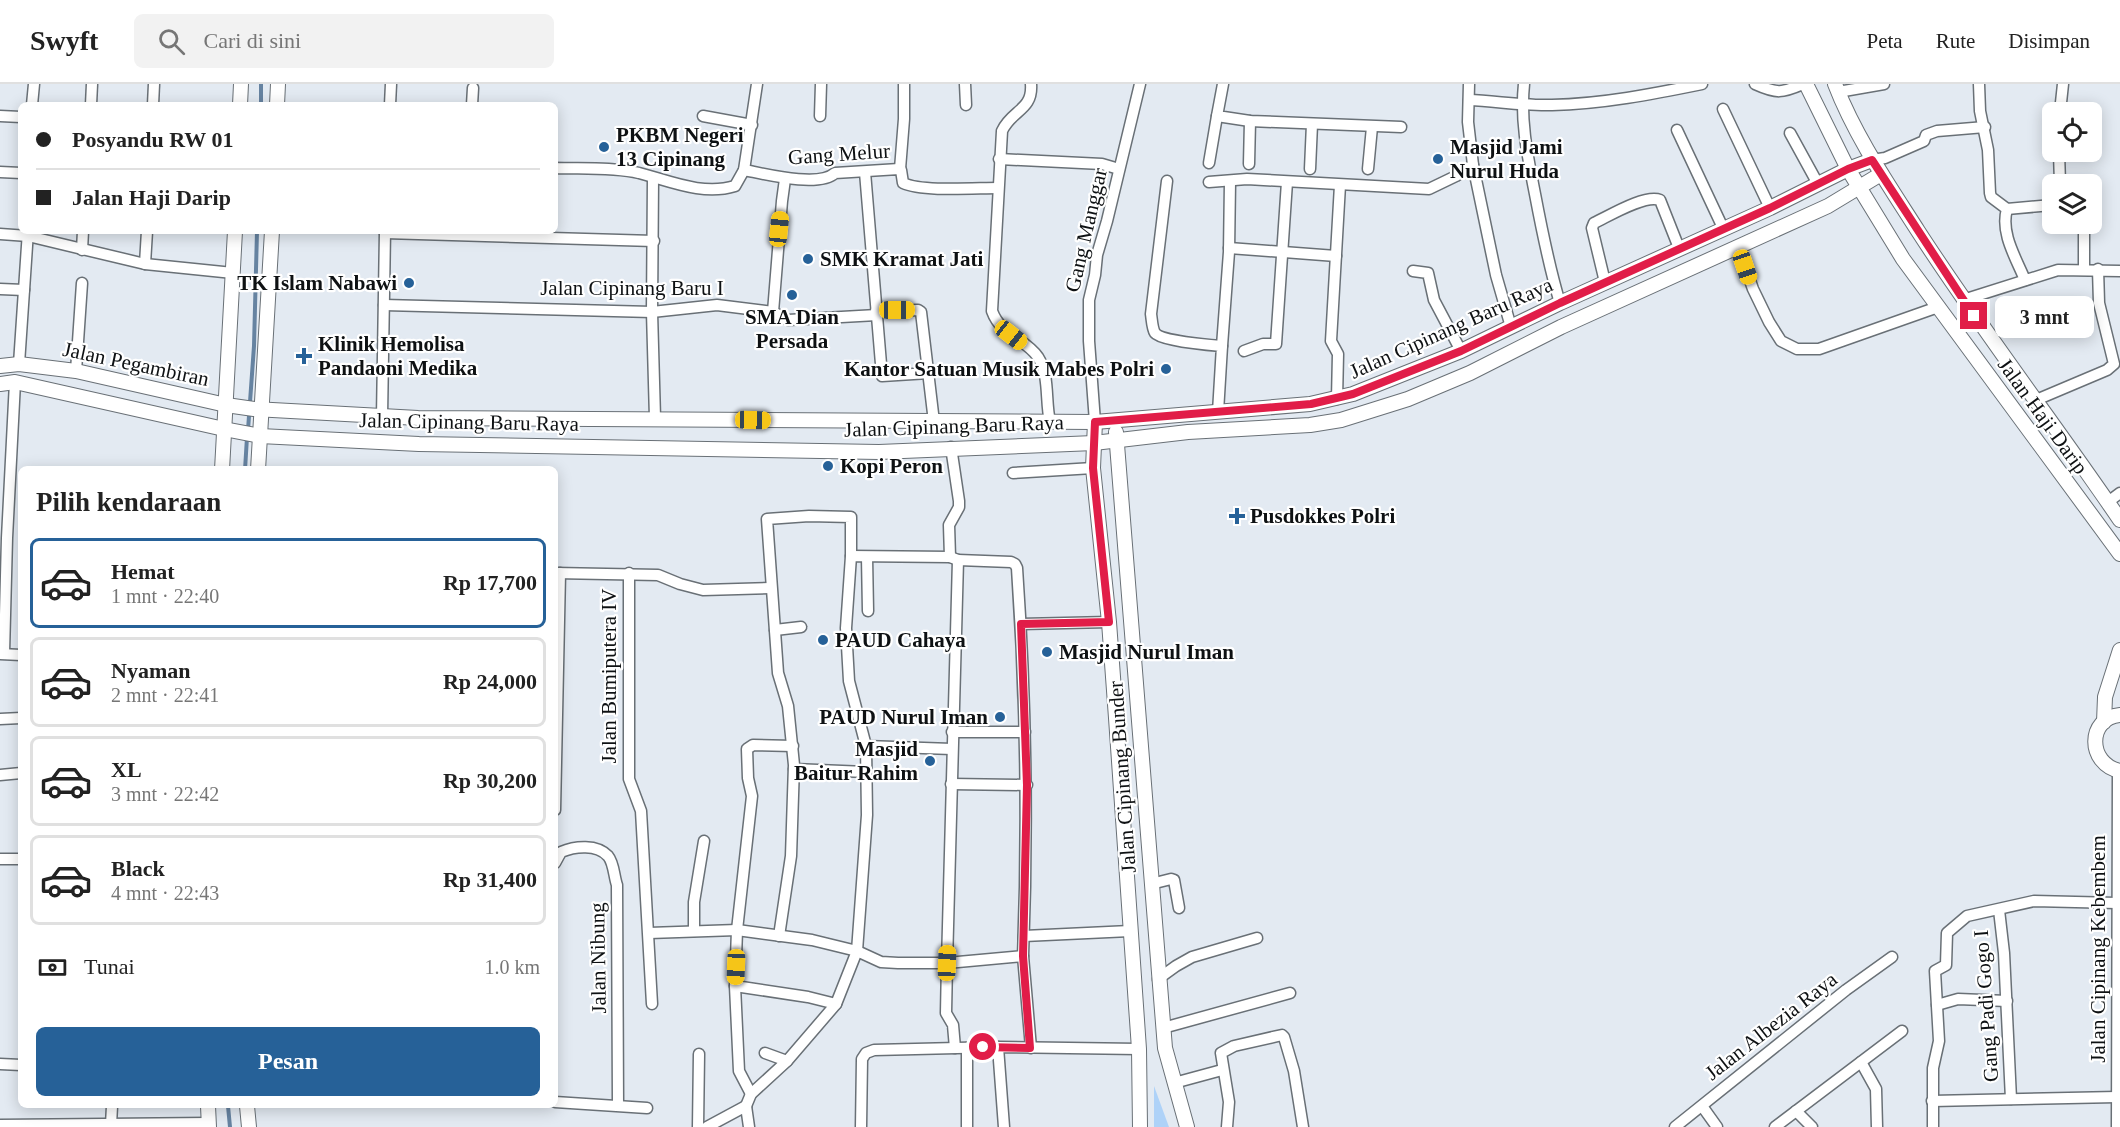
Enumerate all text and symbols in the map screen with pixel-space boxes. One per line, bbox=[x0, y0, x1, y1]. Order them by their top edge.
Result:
search box bbox=[134, 14, 554, 68]
text: Swyft bbox=[30, 25, 98, 56]
icon: search bbox=[155, 25, 188, 58]
text: Cari di sini bbox=[203, 28, 301, 53]
text: Peta bbox=[1867, 29, 1903, 53]
text: Rute bbox=[1936, 29, 1975, 53]
text: Disimpan bbox=[2008, 29, 2090, 53]
map controls bbox=[2042, 102, 2102, 234]
button: locate bbox=[2042, 102, 2102, 162]
place label: PKBM Negeri 13 Cipinang bbox=[616, 123, 744, 171]
text: Posyandu RW 01 bbox=[72, 127, 233, 152]
place label: Masjid Jami Nurul Huda bbox=[1450, 135, 1563, 183]
street label: Gang Melur bbox=[787, 138, 891, 170]
marker: PKBM Negeri 13 Cipinang bbox=[597, 140, 611, 154]
marker: Masjid Jami Nurul Huda bbox=[1431, 152, 1445, 166]
street label: Gang Manggar bbox=[1060, 166, 1112, 294]
button: layers bbox=[2042, 174, 2102, 234]
text: Jalan Haji Darip bbox=[72, 185, 231, 210]
car bbox=[768, 210, 790, 248]
place label: SMK Kramat Jati bbox=[820, 247, 983, 271]
car bbox=[1731, 247, 1759, 287]
marker: SMK Kramat Jati bbox=[801, 252, 815, 266]
place label: TK Islam Nabawi bbox=[237, 271, 397, 295]
street label: Jalan Cipinang Baru Raya bbox=[1346, 272, 1557, 384]
marker: TK Islam Nabawi bbox=[402, 276, 416, 290]
street label: Jalan Cipinang Baru I bbox=[540, 276, 724, 300]
marker: SMA Dian Persada bbox=[785, 288, 799, 302]
callout: 3 mnt bbox=[1995, 295, 2094, 337]
car bbox=[879, 301, 915, 319]
route end bbox=[1960, 302, 1987, 329]
place label: SMA Dian Persada bbox=[745, 305, 839, 353]
text: 3 mnt bbox=[2020, 306, 2069, 328]
car bbox=[991, 317, 1031, 353]
place label: Klinik Hemolisa Pandaoni Medika bbox=[318, 332, 478, 380]
street label: Jalan Pegambiran bbox=[61, 337, 212, 391]
marker: Klinik Hemolisa Pandaoni Medika bbox=[295, 347, 313, 365]
street label: Jalan Haji Darip bbox=[1993, 353, 2093, 479]
place label: Kantor Satuan Musik Mabes Polri bbox=[844, 357, 1154, 381]
marker: Kantor Satuan Musik Mabes Polri bbox=[1159, 362, 1173, 376]
street label: Jalan Cipinang Baru Raya bbox=[359, 408, 580, 436]
street label: Jalan Cipinang Baru Raya bbox=[844, 410, 1065, 442]
car bbox=[735, 411, 771, 429]
place label: Kopi Peron bbox=[840, 454, 943, 478]
marker: Kopi Peron bbox=[821, 459, 835, 473]
text: Pilih kendaraan bbox=[36, 487, 221, 517]
place label: Pusdokkes Polri bbox=[1250, 504, 1395, 528]
marker: Pusdokkes Polri bbox=[1228, 507, 1246, 525]
icon: car bbox=[39, 556, 93, 610]
text: Hemat bbox=[111, 559, 175, 584]
text: Rp 17,700 bbox=[443, 570, 537, 595]
text: 1 mnt · 22:40 bbox=[111, 585, 219, 607]
street label: Jalan Bumiputera IV bbox=[597, 589, 621, 763]
place label: PAUD Cahaya bbox=[835, 628, 966, 652]
marker: PAUD Cahaya bbox=[816, 633, 830, 647]
place label: Masjid Nurul Iman bbox=[1059, 640, 1234, 664]
marker: Masjid Nurul Iman bbox=[1040, 645, 1054, 659]
icon: car bbox=[39, 655, 93, 709]
text: Nyaman bbox=[111, 658, 190, 683]
text: Rp 24,000 bbox=[443, 669, 537, 694]
street label: Jalan Cipinang Bunder bbox=[1103, 680, 1141, 874]
text: 2 mnt · 22:41 bbox=[111, 684, 219, 706]
place label: PAUD Nurul Iman bbox=[819, 705, 988, 729]
marker: PAUD Nurul Iman bbox=[993, 710, 1007, 724]
place label: Masjid Baitur Rahim bbox=[794, 737, 918, 785]
icon: car bbox=[39, 754, 93, 808]
marker: Masjid Baitur Rahim bbox=[923, 754, 937, 768]
text: XL bbox=[111, 757, 142, 782]
text: Rp 30,200 bbox=[443, 768, 537, 793]
text: 3 mnt · 22:42 bbox=[111, 783, 219, 805]
street label: Jalan Cipinang Kebembem bbox=[2086, 835, 2110, 1063]
icon: car bbox=[39, 853, 93, 907]
text: Black bbox=[111, 856, 165, 881]
text: Rp 31,400 bbox=[443, 867, 537, 892]
text: 4 mnt · 22:43 bbox=[111, 882, 219, 904]
street label: Jalan Nibung bbox=[585, 902, 611, 1014]
street label: Gang Padi Gogo I bbox=[1969, 929, 2003, 1083]
car bbox=[937, 945, 957, 981]
car bbox=[726, 949, 746, 985]
icon: cash bbox=[36, 951, 69, 984]
text: Tunai bbox=[84, 954, 135, 979]
text: 1.0 km bbox=[484, 956, 540, 978]
street label: Jalan Albezia Raya bbox=[1700, 967, 1842, 1085]
button: Pesan bbox=[36, 1027, 540, 1096]
route start bbox=[969, 1033, 996, 1060]

